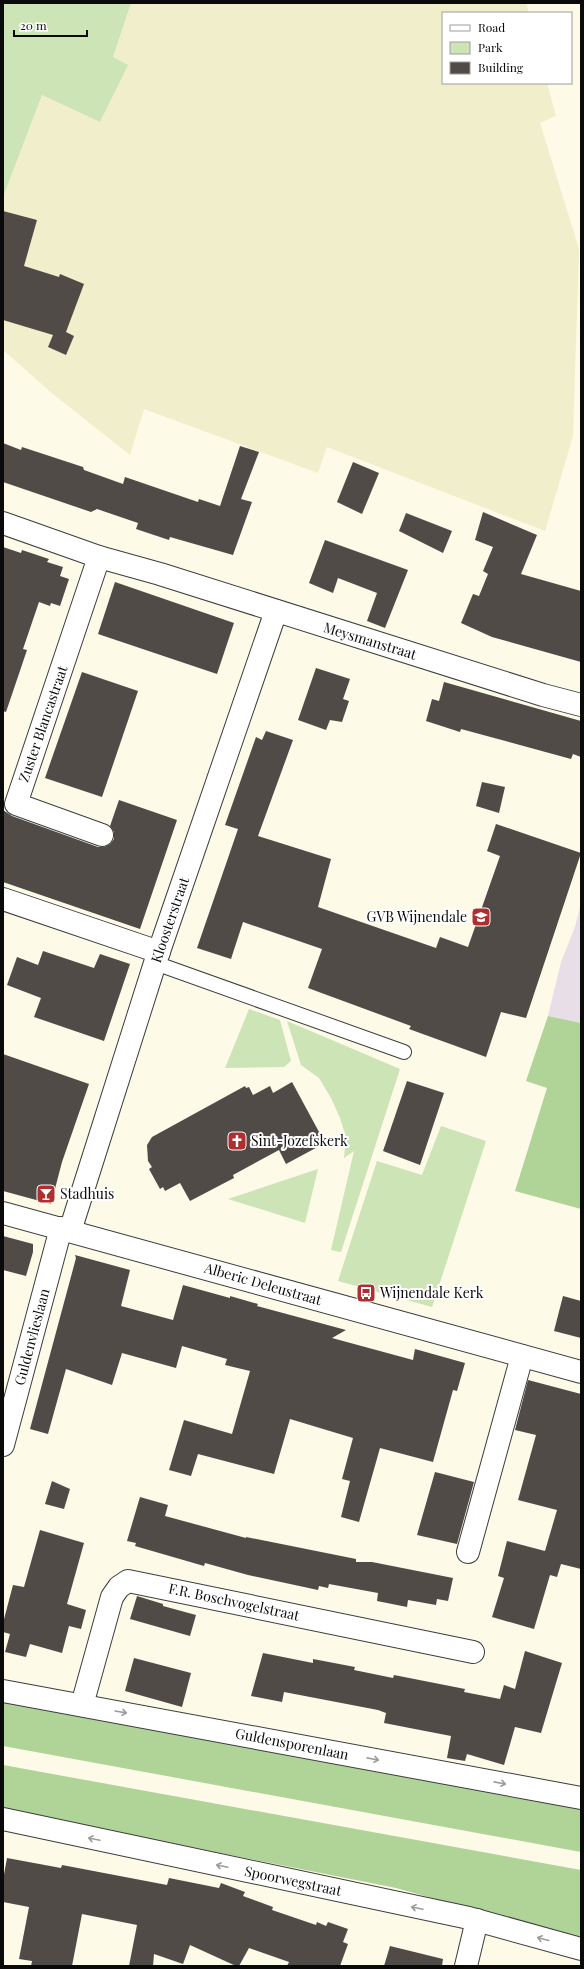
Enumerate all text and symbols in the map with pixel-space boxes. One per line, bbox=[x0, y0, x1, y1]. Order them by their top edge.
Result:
scale bar bbox=[14, 12, 87, 38]
legend bbox=[442, 12, 572, 84]
text: 20 m bbox=[20, 17, 47, 33]
text: Road bbox=[478, 19, 505, 35]
text: Park bbox=[478, 39, 503, 55]
text: Building bbox=[478, 59, 524, 75]
street label: Meysmanstraat bbox=[321, 617, 420, 664]
street label: Zuster Blancastraat bbox=[14, 662, 72, 785]
street label: Kloosterstraat bbox=[146, 874, 193, 965]
school or university icon: GVB Wijnendale bbox=[470, 906, 492, 928]
place label: GVB Wijnendale bbox=[367, 907, 467, 926]
church icon: Sint-Jozefskerk bbox=[226, 1130, 248, 1152]
place label: Sint-Jozefskerk bbox=[251, 1131, 348, 1150]
bar icon: Stadhuis bbox=[35, 1183, 57, 1205]
place label: Stadhuis bbox=[60, 1184, 114, 1203]
street label: Alberic Deleustraat bbox=[201, 1257, 325, 1310]
bus stop icon: Wijnendale Kerk bbox=[355, 1282, 377, 1304]
place label: Wijnendale Kerk bbox=[379, 1283, 484, 1302]
street label: Guldenvlieslaan bbox=[9, 1286, 54, 1387]
street label: F.R. Boschvogelstraat bbox=[167, 1578, 302, 1625]
one-way arrow bbox=[114, 1709, 127, 1717]
street label: Guldensporenlaan bbox=[234, 1723, 351, 1764]
one-way arrow bbox=[366, 1756, 379, 1764]
one-way arrow bbox=[493, 1780, 506, 1788]
one-way arrow bbox=[88, 1834, 101, 1842]
street label: Spoorwegstraat bbox=[243, 1861, 344, 1900]
one-way arrow bbox=[215, 1862, 228, 1870]
one-way arrow bbox=[411, 1903, 424, 1911]
one-way arrow bbox=[537, 1935, 550, 1942]

